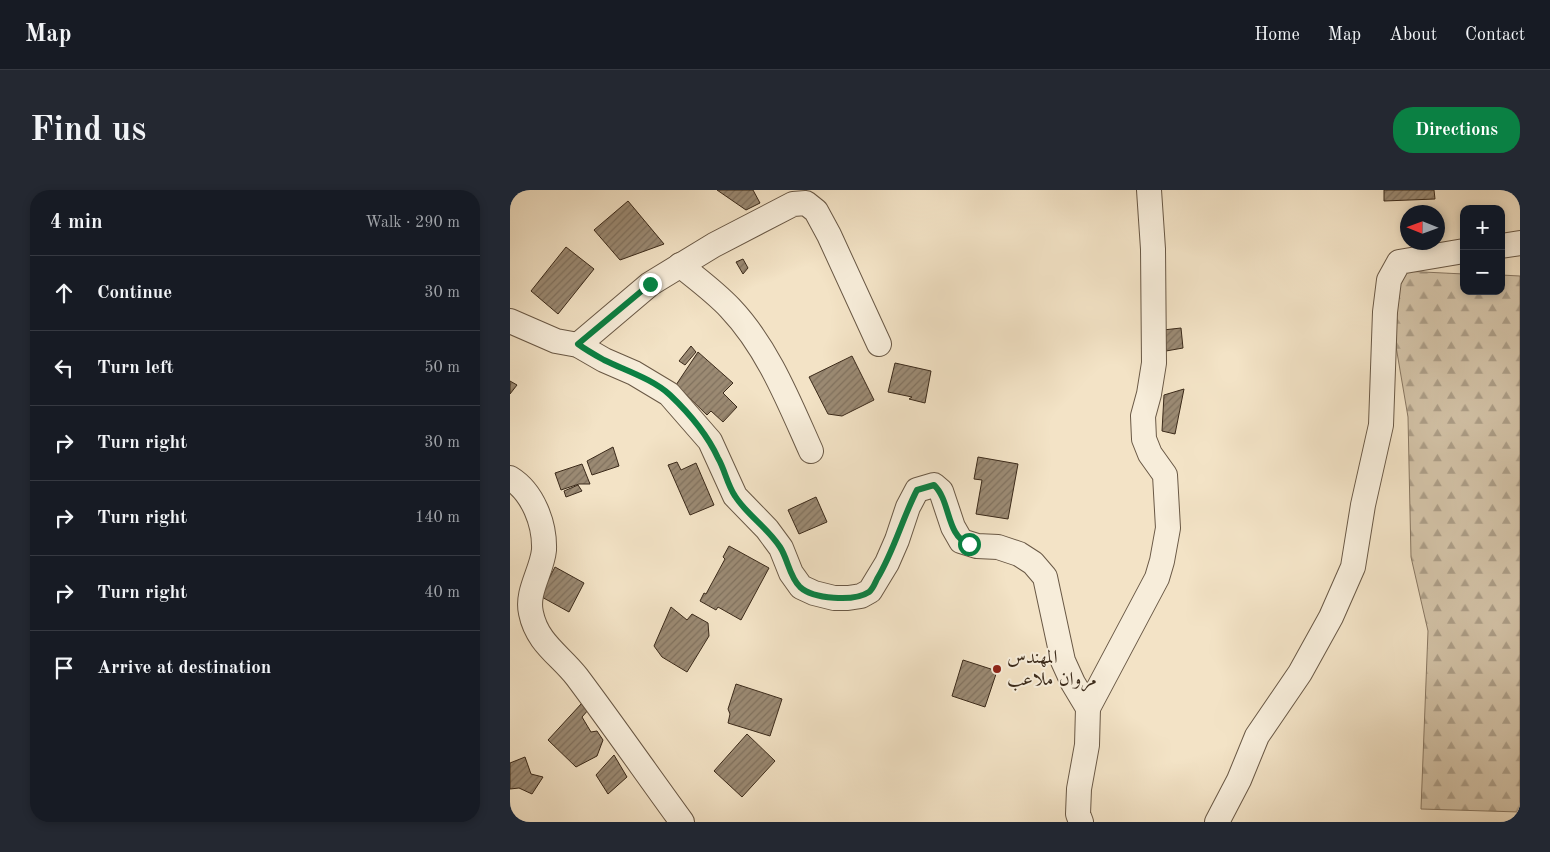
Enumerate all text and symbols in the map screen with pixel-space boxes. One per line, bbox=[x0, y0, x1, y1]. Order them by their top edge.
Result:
text: Map bbox=[25, 23, 72, 47]
text: Home bbox=[1254, 26, 1300, 44]
text: Map bbox=[1328, 26, 1361, 44]
text: About bbox=[1389, 26, 1437, 44]
text: Contact bbox=[1465, 26, 1525, 44]
button: Directions bbox=[1393, 107, 1520, 153]
text: Find us bbox=[30, 113, 146, 148]
north arrow bbox=[1400, 205, 1445, 250]
map controls bbox=[1460, 205, 1505, 295]
button: + bbox=[1460, 205, 1505, 250]
text: 4 min bbox=[50, 212, 103, 233]
text: Walk · 290 m bbox=[365, 215, 460, 231]
button: − bbox=[1460, 250, 1505, 295]
route end bbox=[639, 273, 662, 296]
icon: ahead bbox=[50, 279, 78, 307]
text: Continue bbox=[97, 284, 172, 303]
text: 30 m bbox=[424, 285, 460, 301]
icon: left bbox=[50, 354, 78, 382]
text: Turn left bbox=[97, 359, 174, 378]
text: 50 m bbox=[424, 360, 460, 376]
icon: right bbox=[50, 429, 78, 457]
text: Turn right bbox=[97, 434, 187, 453]
text: 30 m bbox=[424, 435, 460, 451]
icon: right bbox=[50, 504, 78, 532]
text: Turn right bbox=[97, 509, 187, 528]
text: 140 m bbox=[415, 510, 460, 526]
route start bbox=[958, 533, 981, 556]
icon: right bbox=[50, 579, 78, 607]
text: Turn right bbox=[97, 584, 187, 603]
text: 40 m bbox=[424, 585, 460, 601]
place label: المهندس مروان ملاعب bbox=[1007, 649, 1097, 692]
icon: arrive bbox=[50, 654, 78, 682]
text: Arrive at destination bbox=[97, 659, 271, 678]
marker: المهندس مروان ملاعب bbox=[991, 663, 1003, 675]

